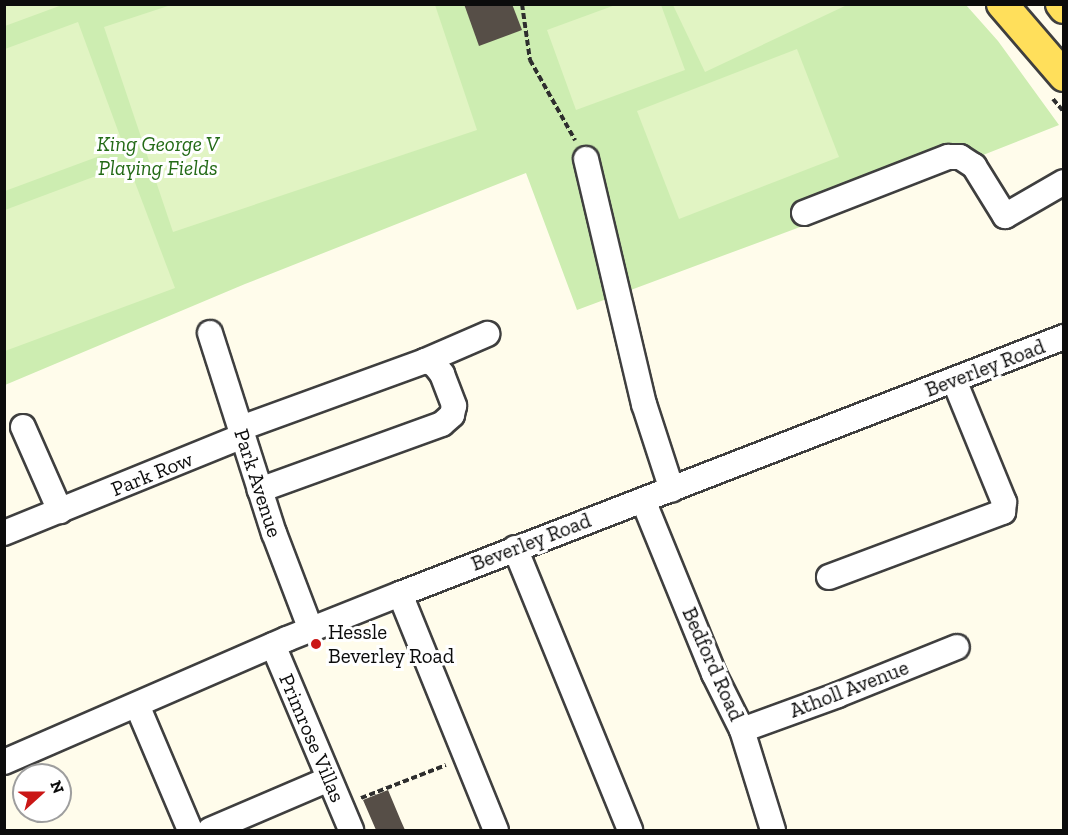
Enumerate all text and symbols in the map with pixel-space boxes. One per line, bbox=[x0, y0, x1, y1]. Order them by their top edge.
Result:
park label: King George V Playing Fields bbox=[96, 131, 220, 181]
street label: Beverley Road bbox=[921, 334, 1049, 402]
street label: Park Avenue bbox=[229, 425, 287, 541]
street label: Park Row bbox=[108, 446, 196, 502]
street label: Beverley Road bbox=[467, 508, 595, 576]
street label: Bedford Road bbox=[677, 603, 749, 725]
place label: Hessle Beverley Road bbox=[328, 619, 455, 669]
marker: Hessle Beverley Road bbox=[309, 637, 323, 651]
street label: Atholl Avenue bbox=[786, 655, 912, 723]
street label: Primrose Villas bbox=[273, 670, 351, 806]
north arrow bbox=[12, 763, 72, 823]
text: N bbox=[46, 778, 68, 796]

